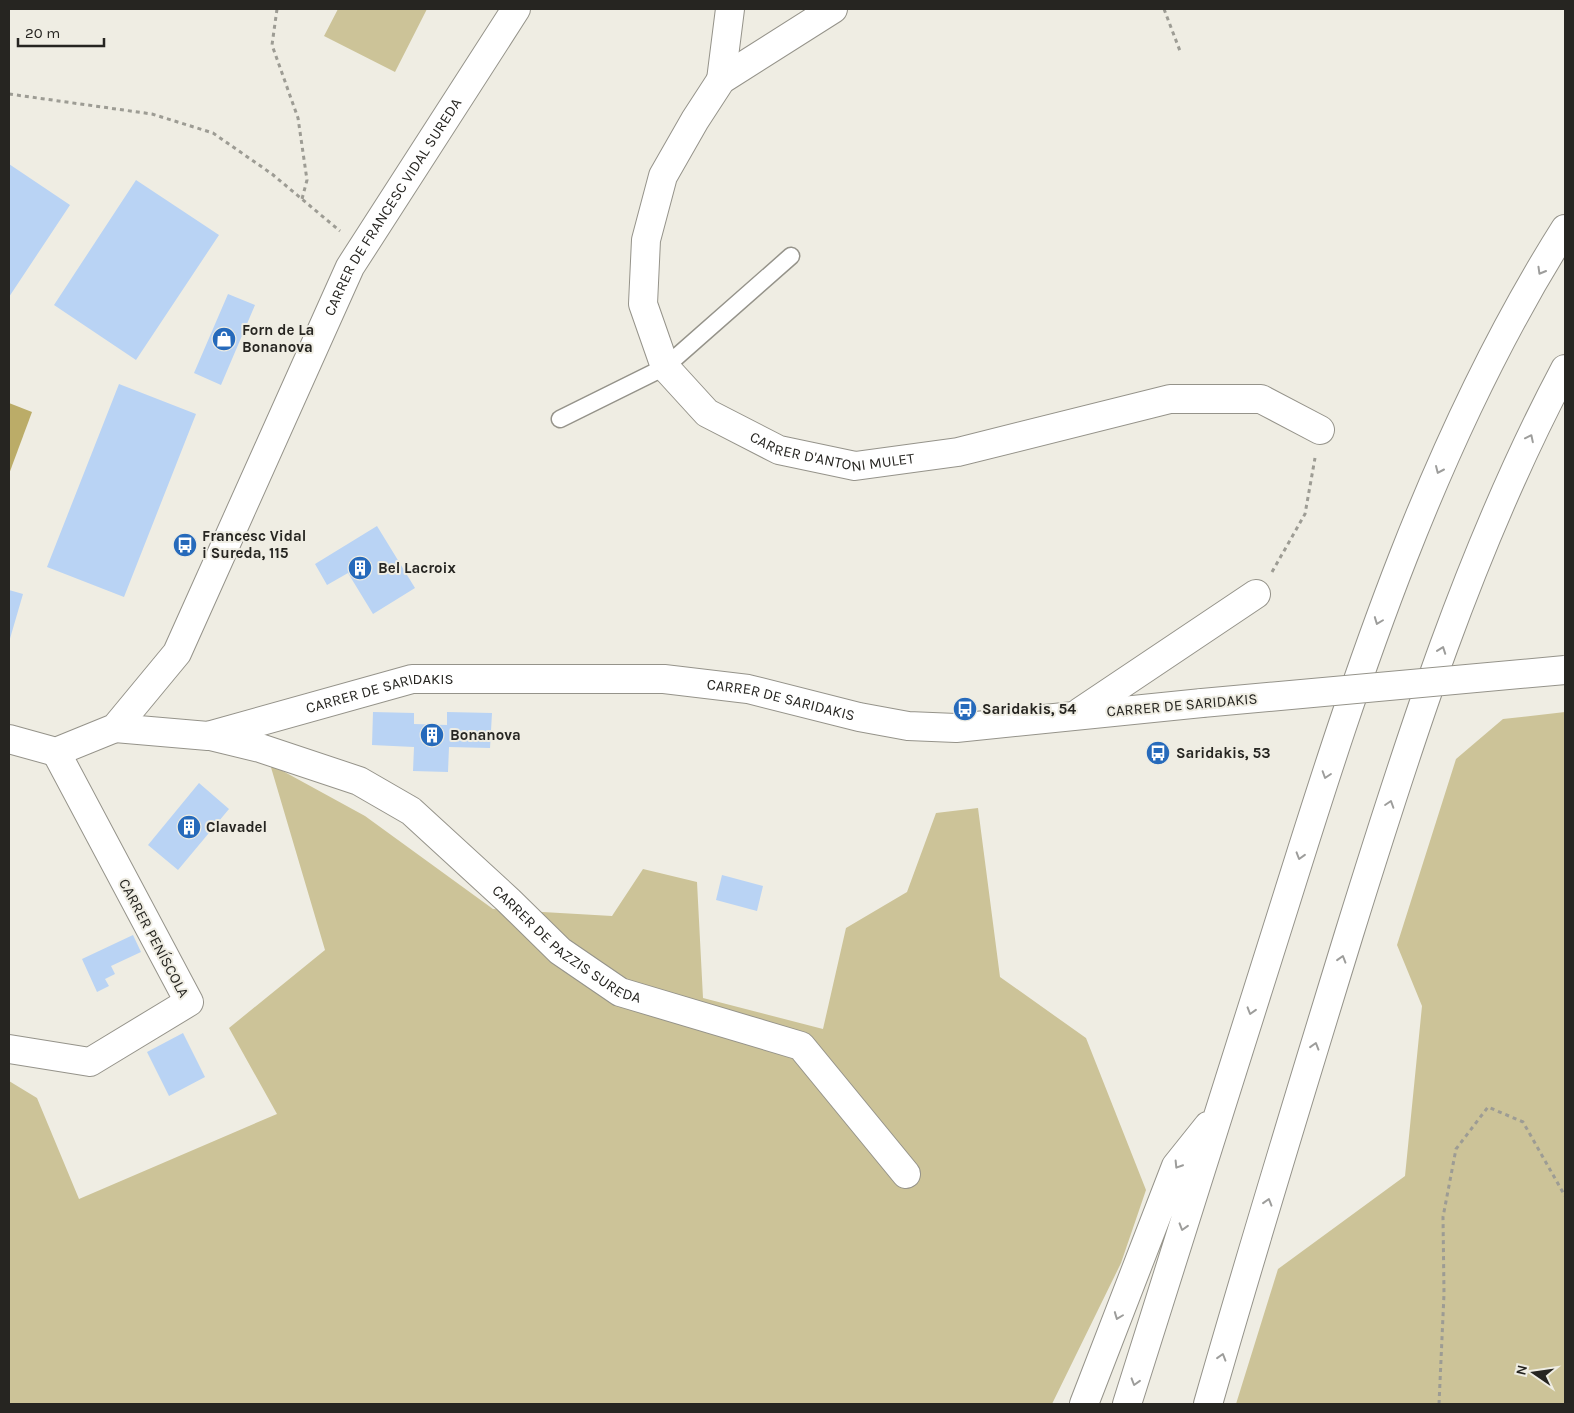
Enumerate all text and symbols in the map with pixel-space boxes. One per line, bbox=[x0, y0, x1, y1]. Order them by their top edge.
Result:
scale bar bbox=[18, 15, 104, 47]
text: 20 m bbox=[25, 24, 60, 42]
street label: CARRER DE FRANCESC VIDAL SUREDA bbox=[320, 94, 465, 319]
one-way arrow bbox=[1537, 265, 1547, 274]
place label: Forn de La Bonanova bbox=[242, 321, 314, 356]
shop icon: Forn de La Bonanova bbox=[211, 326, 237, 352]
street label: CARRER D'ANTONI MULET bbox=[747, 428, 916, 475]
one-way arrow bbox=[1524, 434, 1534, 443]
one-way arrow bbox=[1435, 465, 1446, 474]
place label: Francesc Vidal i Sureda, 115 bbox=[202, 527, 306, 562]
bus stop icon: Francesc Vidal i Sureda, 115 bbox=[172, 532, 198, 558]
building icon: Bel Lacroix bbox=[347, 555, 373, 581]
place label: Bel Lacroix bbox=[378, 559, 456, 577]
one-way arrow bbox=[1374, 616, 1384, 625]
one-way arrow bbox=[1436, 646, 1446, 655]
street label: CARRER DE SARIDAKIS bbox=[304, 670, 454, 717]
street label: CARRER DE SARIDAKIS bbox=[706, 675, 857, 725]
street label: CARRER DE SARIDAKIS bbox=[1106, 689, 1258, 721]
bus stop icon: Saridakis, 54 bbox=[952, 696, 978, 722]
place label: Saridakis, 54 bbox=[982, 700, 1076, 718]
building icon: Bonanova bbox=[419, 722, 445, 748]
place label: Bonanova bbox=[450, 726, 521, 744]
bus stop icon: Saridakis, 53 bbox=[1145, 740, 1171, 766]
place label: Saridakis, 53 bbox=[1176, 744, 1270, 762]
one-way arrow bbox=[1321, 770, 1331, 778]
one-way arrow bbox=[1384, 800, 1394, 808]
building icon: Clavadel bbox=[176, 814, 202, 840]
place label: Clavadel bbox=[206, 818, 267, 836]
one-way arrow bbox=[1295, 852, 1305, 860]
street label: CARRER PENÍSCOLA bbox=[115, 875, 193, 1001]
street label: CARRER DE PAZZIS SUREDA bbox=[489, 881, 644, 1007]
one-way arrow bbox=[1336, 955, 1346, 963]
one-way arrow bbox=[1246, 1007, 1256, 1015]
one-way arrow bbox=[1310, 1043, 1320, 1051]
one-way arrow bbox=[1175, 1160, 1184, 1169]
one-way arrow bbox=[1263, 1198, 1273, 1206]
one-way arrow bbox=[1179, 1222, 1189, 1230]
one-way arrow bbox=[1114, 1311, 1124, 1320]
north arrow bbox=[1509, 1348, 1559, 1398]
one-way arrow bbox=[1216, 1354, 1226, 1362]
text: N bbox=[1512, 1363, 1531, 1377]
one-way arrow bbox=[1130, 1377, 1140, 1385]

